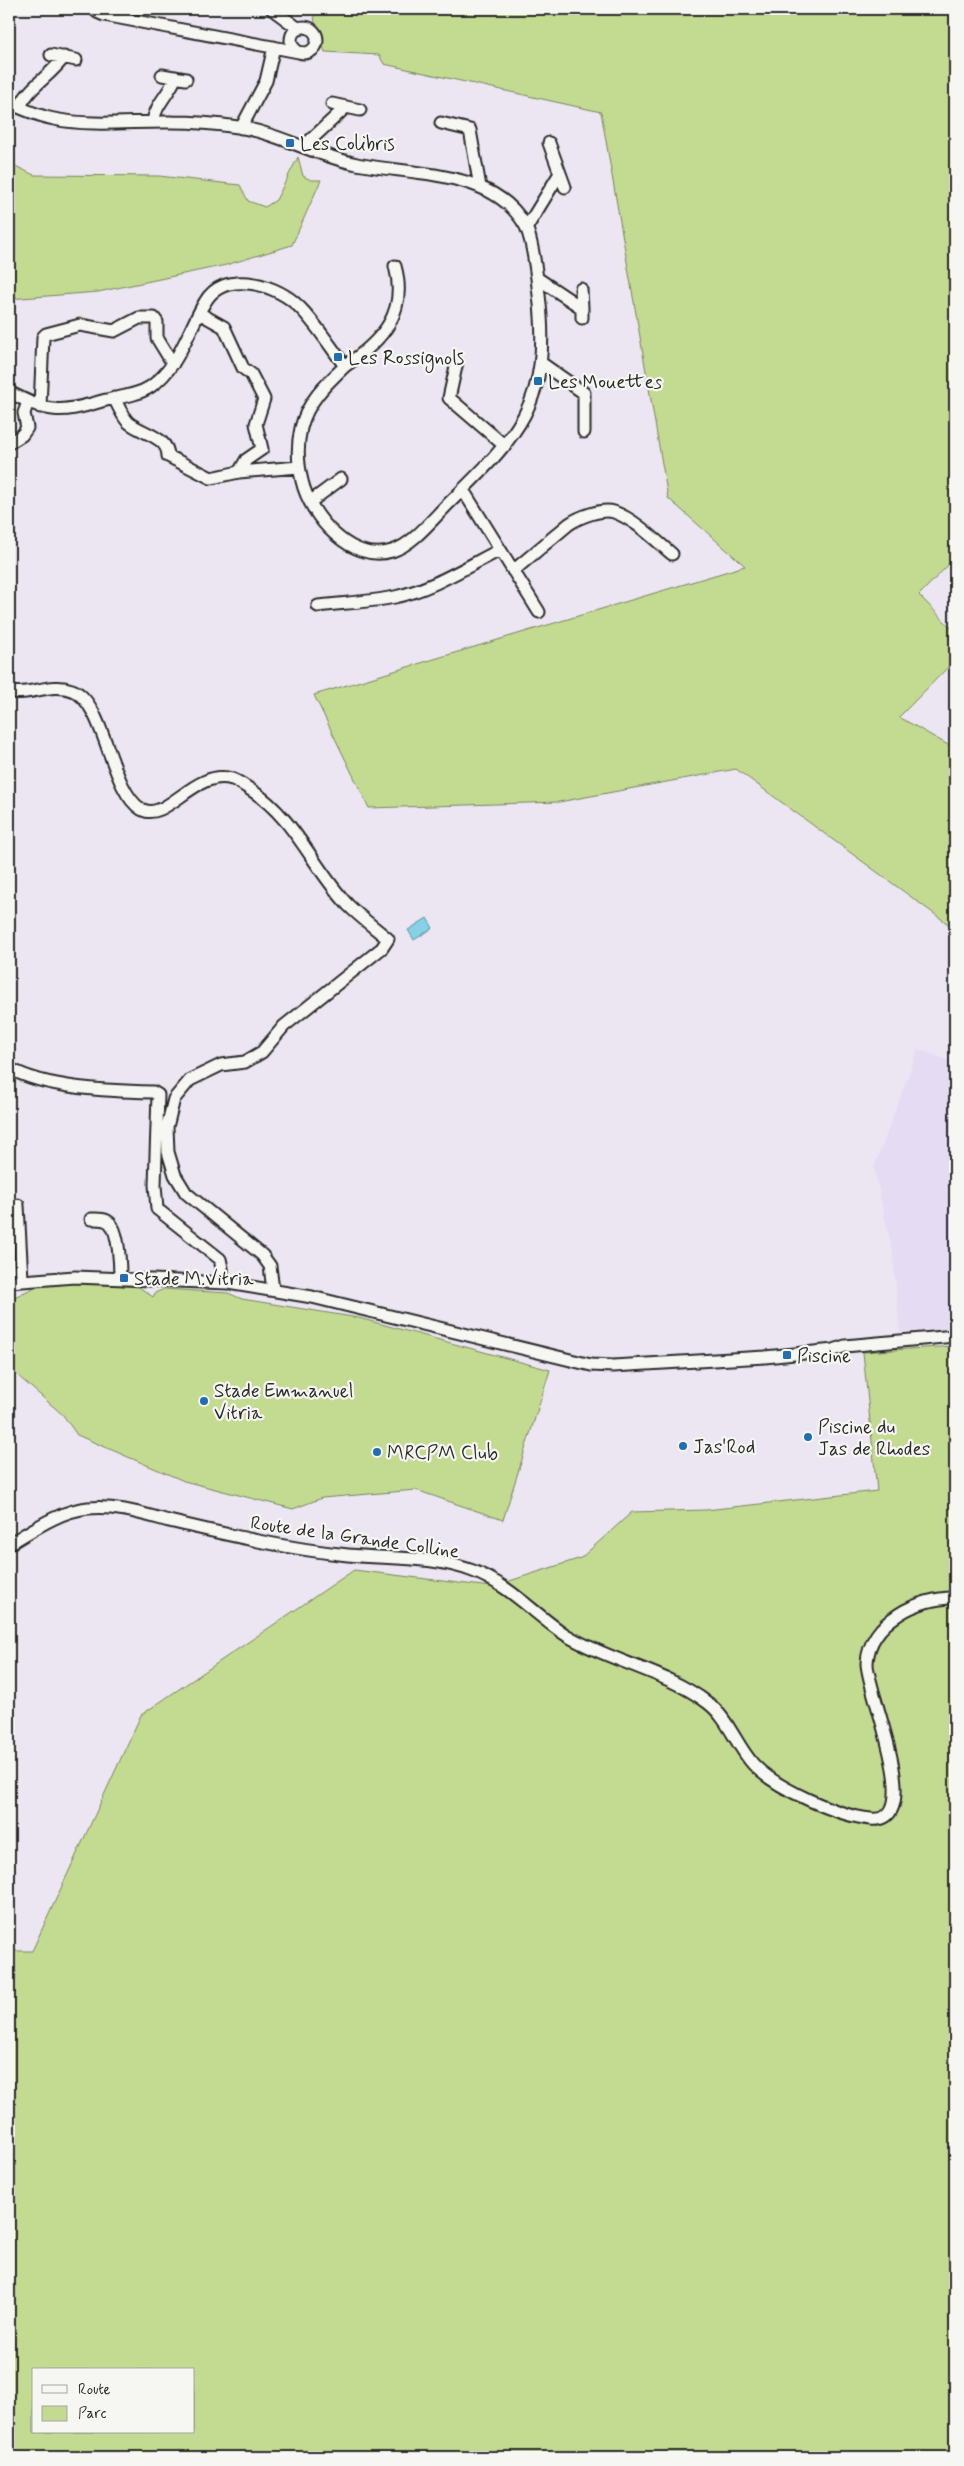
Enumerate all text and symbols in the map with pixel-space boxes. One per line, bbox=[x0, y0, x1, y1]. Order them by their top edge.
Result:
place label: Les Colibris bbox=[300, 132, 395, 157]
marker: Les Colibris bbox=[284, 137, 296, 149]
place label: Les Rossignols bbox=[348, 346, 464, 373]
marker: Les Rossignols bbox=[332, 351, 344, 363]
place label: Les Mouettes bbox=[548, 370, 663, 395]
marker: Les Mouettes bbox=[532, 375, 544, 387]
place label: Stade M.Vitria bbox=[134, 1267, 254, 1292]
marker: Stade M.Vitria bbox=[118, 1272, 130, 1284]
place label: Piscine bbox=[797, 1344, 851, 1369]
marker: Piscine bbox=[781, 1349, 793, 1361]
place label: Stade Emmanuel Vitria bbox=[214, 1379, 353, 1426]
marker: Stade Emmanuel Vitria bbox=[198, 1395, 210, 1407]
place label: Piscine du Jas de Rhodes bbox=[818, 1415, 930, 1462]
marker: Piscine du Jas de Rhodes bbox=[802, 1431, 814, 1443]
place label: Jas'Rod bbox=[693, 1435, 755, 1460]
marker: Jas'Rod bbox=[677, 1440, 689, 1452]
place label: MRCPM Club bbox=[387, 1441, 498, 1466]
marker: MRCPM Club bbox=[371, 1446, 383, 1458]
street label: Route de la Grande Colline bbox=[249, 1510, 461, 1565]
legend bbox=[32, 2368, 195, 2434]
text: Route bbox=[78, 2380, 111, 2400]
text: Parc bbox=[78, 2404, 106, 2424]

